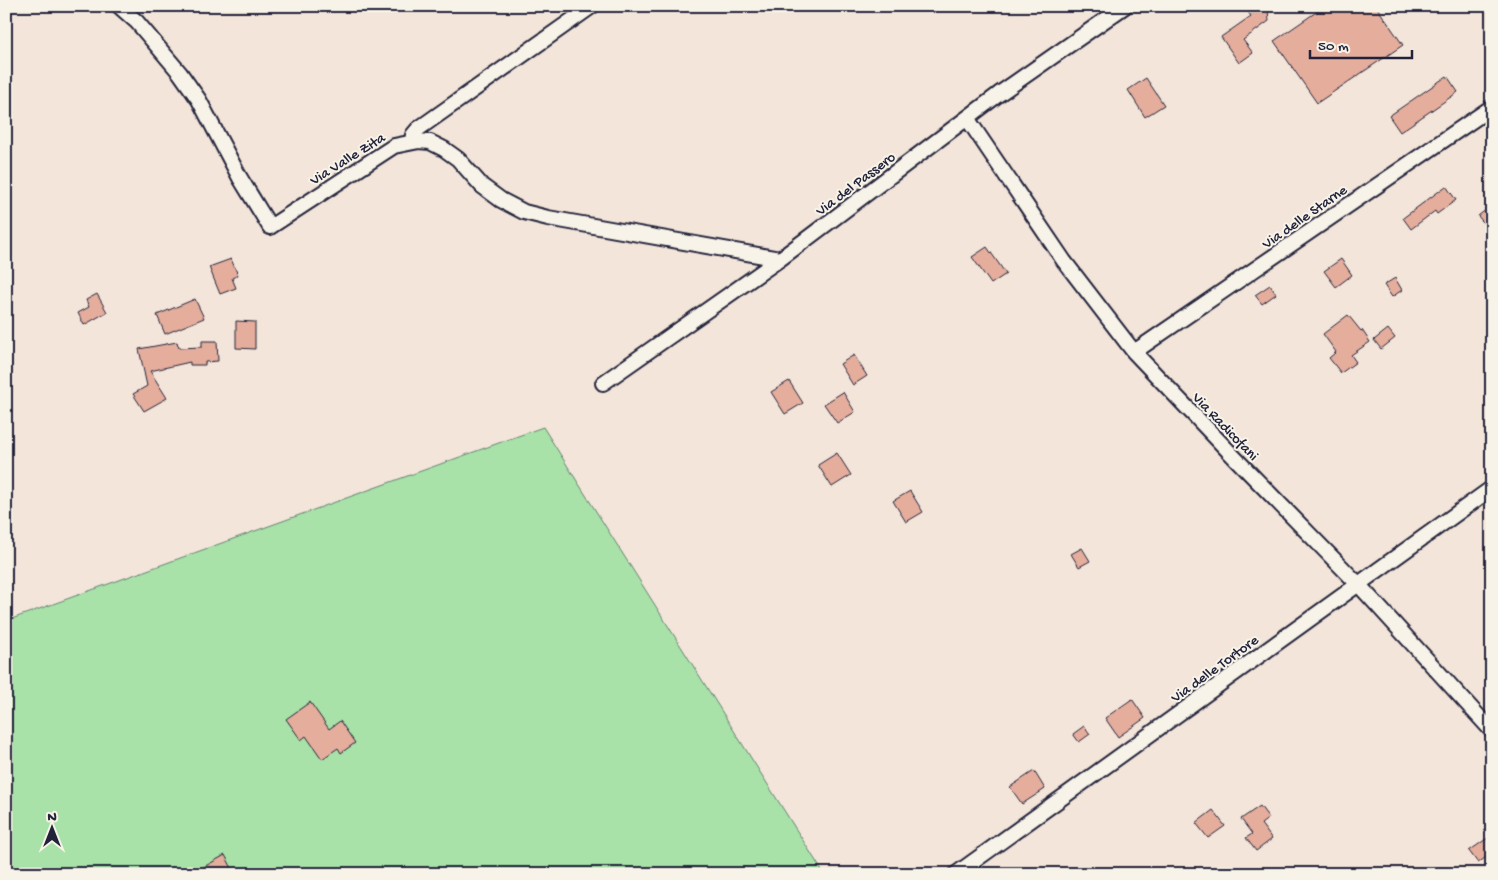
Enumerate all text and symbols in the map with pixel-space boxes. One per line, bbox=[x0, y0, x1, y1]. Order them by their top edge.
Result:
scale bar bbox=[1310, 28, 1413, 60]
text: 50 m bbox=[1318, 38, 1349, 56]
street label: Via Valle Zita bbox=[306, 129, 390, 191]
street label: Via del Passero bbox=[812, 149, 900, 221]
street label: Via delle Starne bbox=[1258, 182, 1351, 254]
street label: Via Radicofani bbox=[1187, 389, 1262, 465]
street label: Via delle Tortore bbox=[1167, 632, 1263, 708]
north arrow bbox=[28, 802, 78, 852]
text: N bbox=[47, 809, 57, 826]

